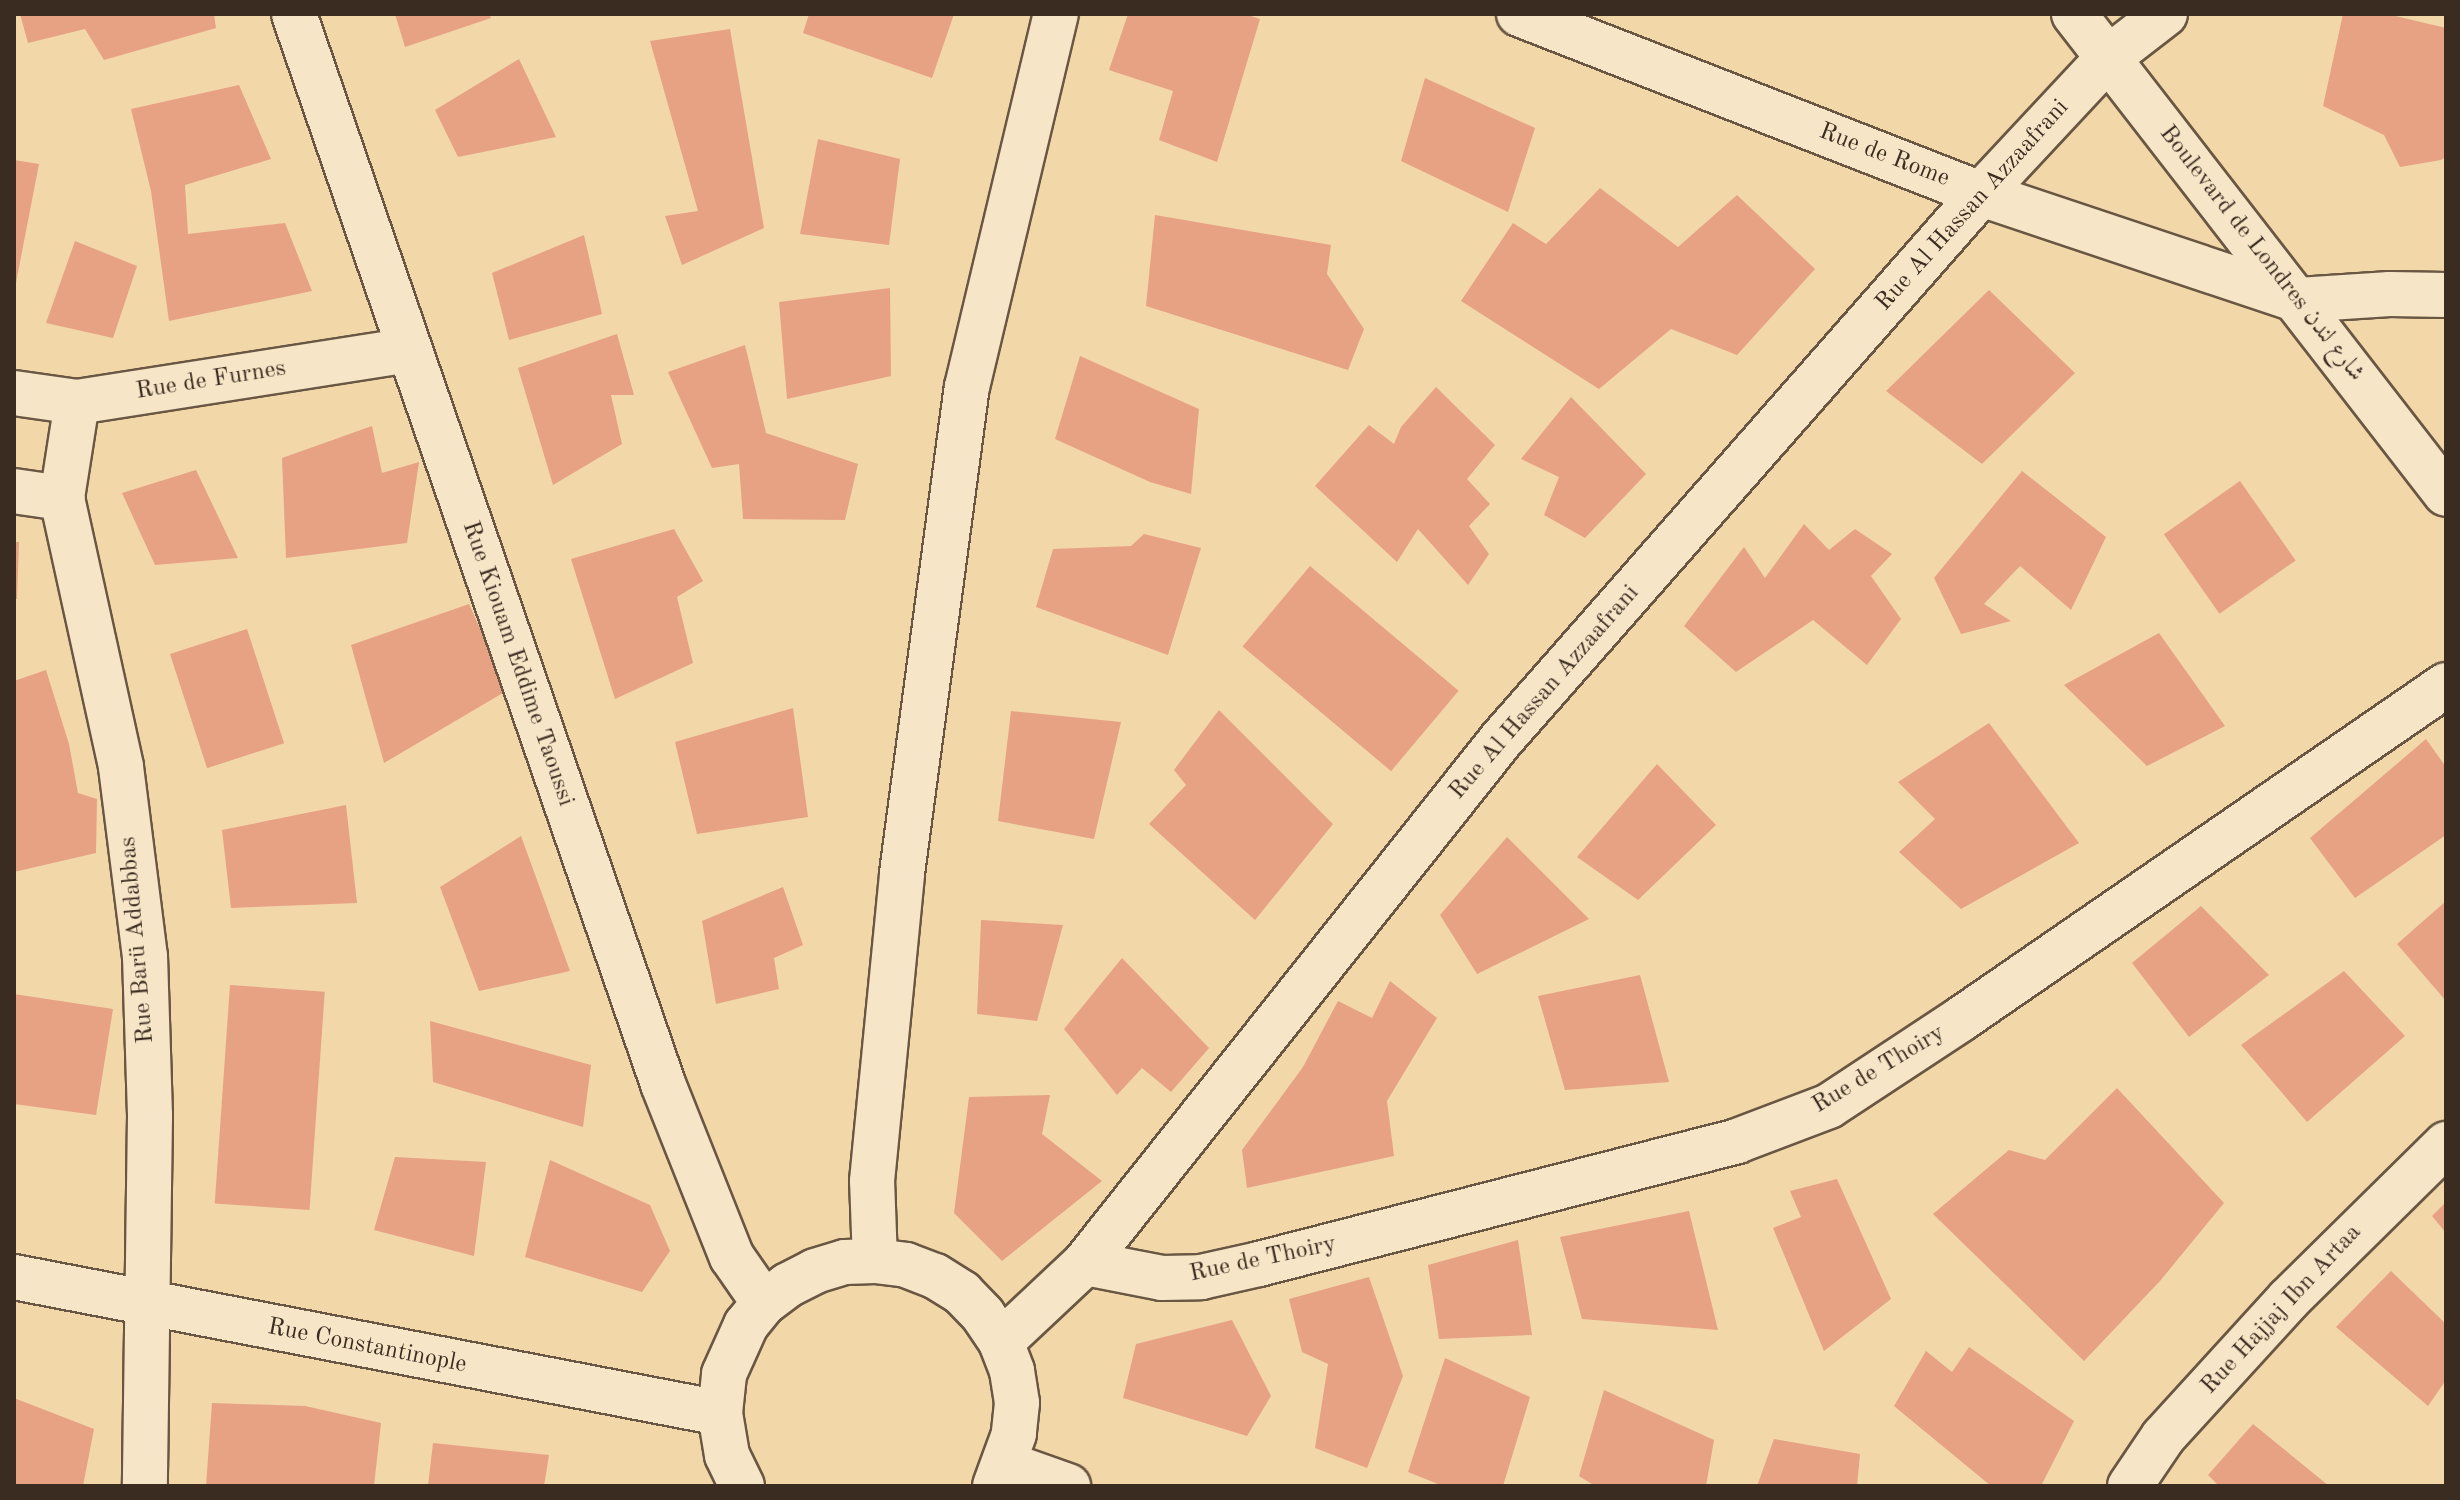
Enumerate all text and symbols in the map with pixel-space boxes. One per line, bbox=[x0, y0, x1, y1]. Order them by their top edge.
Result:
street label: Rue Al Hassan Azzaafrani bbox=[1870, 94, 2076, 318]
street label: Rue de Rome bbox=[1815, 118, 1953, 194]
street label: Boulevard de Londres شارع لندن bbox=[2152, 120, 2370, 388]
street label: Rue de Furnes bbox=[134, 355, 288, 407]
street label: Rue Kiouam Eddime Taoussi bbox=[455, 518, 579, 810]
street label: Rue Al Hassan Azzaafrani bbox=[1444, 580, 1646, 806]
street label: Rue Barü Addabbas bbox=[115, 835, 161, 1045]
street label: Rue de Thoiry bbox=[1808, 1019, 1950, 1121]
street label: Rue Hajjaj Ibn Artaa bbox=[2196, 1219, 2368, 1401]
street label: Rue de Thoiry bbox=[1187, 1230, 1339, 1290]
street label: Rue Constantinople bbox=[265, 1314, 469, 1380]

